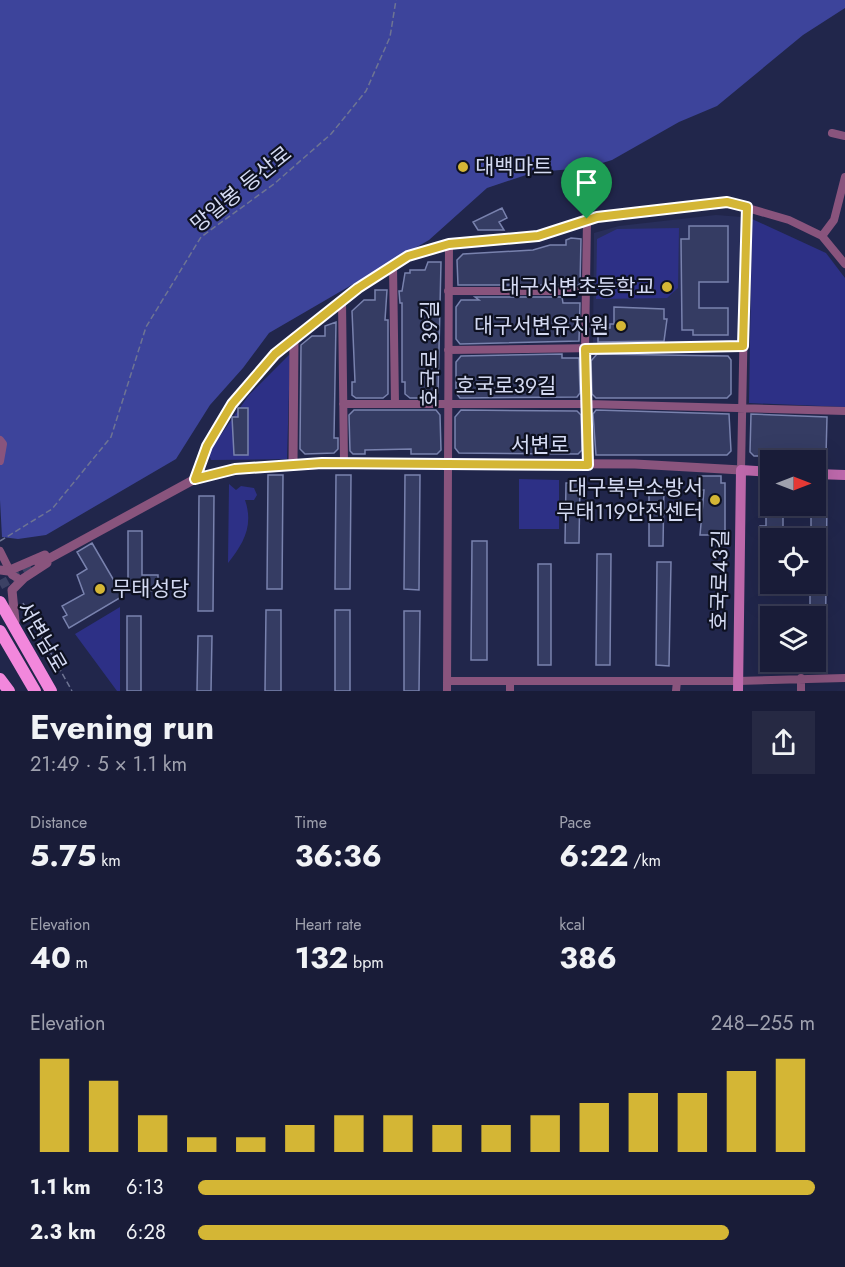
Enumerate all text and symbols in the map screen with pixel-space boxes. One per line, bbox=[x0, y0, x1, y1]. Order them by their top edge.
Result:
street label: 망일봉 등산로 bbox=[184, 139, 298, 239]
place label: 대백마트 bbox=[475, 152, 552, 182]
pin bbox=[561, 157, 612, 219]
marker: 대백마트 bbox=[456, 160, 470, 174]
icon: arrive bbox=[570, 166, 603, 199]
place label: 대구서변초등학교 bbox=[500, 272, 655, 302]
marker: 대구서변초등학교 bbox=[660, 280, 674, 294]
street label: 호국로 39길 bbox=[415, 300, 445, 408]
place label: 대구서변유치원 bbox=[474, 311, 609, 341]
marker: 대구서변유치원 bbox=[614, 319, 628, 333]
street label: 호국로39길 bbox=[456, 371, 556, 401]
street label: 서변로 bbox=[511, 430, 569, 460]
north arrow bbox=[760, 450, 826, 516]
map controls bbox=[760, 450, 826, 672]
place label: 대구북부소방서 무태119안전센터 bbox=[556, 473, 703, 527]
marker: 대구북부소방서 무태119안전센터 bbox=[708, 493, 722, 507]
button: locate bbox=[760, 528, 826, 594]
street label: 호국로43길 bbox=[704, 529, 736, 631]
place label: 무태성당 bbox=[112, 574, 189, 604]
marker: 무태성당 bbox=[93, 582, 107, 596]
street label: 서변남로 bbox=[10, 596, 74, 678]
button: layers bbox=[760, 606, 826, 672]
text: Evening run bbox=[30, 704, 214, 751]
button: share bbox=[752, 711, 815, 774]
text: 21:49 · 5 × 1.1 km bbox=[30, 750, 187, 779]
text: Distance bbox=[30, 811, 87, 834]
text: Time bbox=[295, 811, 327, 834]
text: Pace bbox=[559, 811, 591, 834]
text: 5.75 bbox=[30, 834, 96, 877]
text: 36:36 bbox=[295, 834, 382, 877]
text: 6:22 bbox=[559, 834, 628, 877]
text: km bbox=[96, 849, 121, 872]
text: /km bbox=[628, 849, 661, 872]
text: Elevation bbox=[30, 913, 90, 936]
text: Heart rate bbox=[295, 913, 361, 936]
text: kcal bbox=[559, 913, 585, 936]
text: 40 bbox=[30, 936, 71, 979]
text: 132 bbox=[295, 936, 348, 979]
text: 386 bbox=[559, 936, 617, 979]
text: m bbox=[71, 951, 88, 974]
text: bpm bbox=[348, 951, 384, 974]
text: Elevation bbox=[30, 1009, 105, 1038]
text: 248–255 m bbox=[711, 1009, 815, 1038]
text: 1.1 km bbox=[30, 1173, 91, 1202]
text: 6:13 bbox=[126, 1173, 163, 1202]
text: 2.3 km bbox=[30, 1218, 96, 1247]
text: 6:28 bbox=[126, 1218, 166, 1247]

